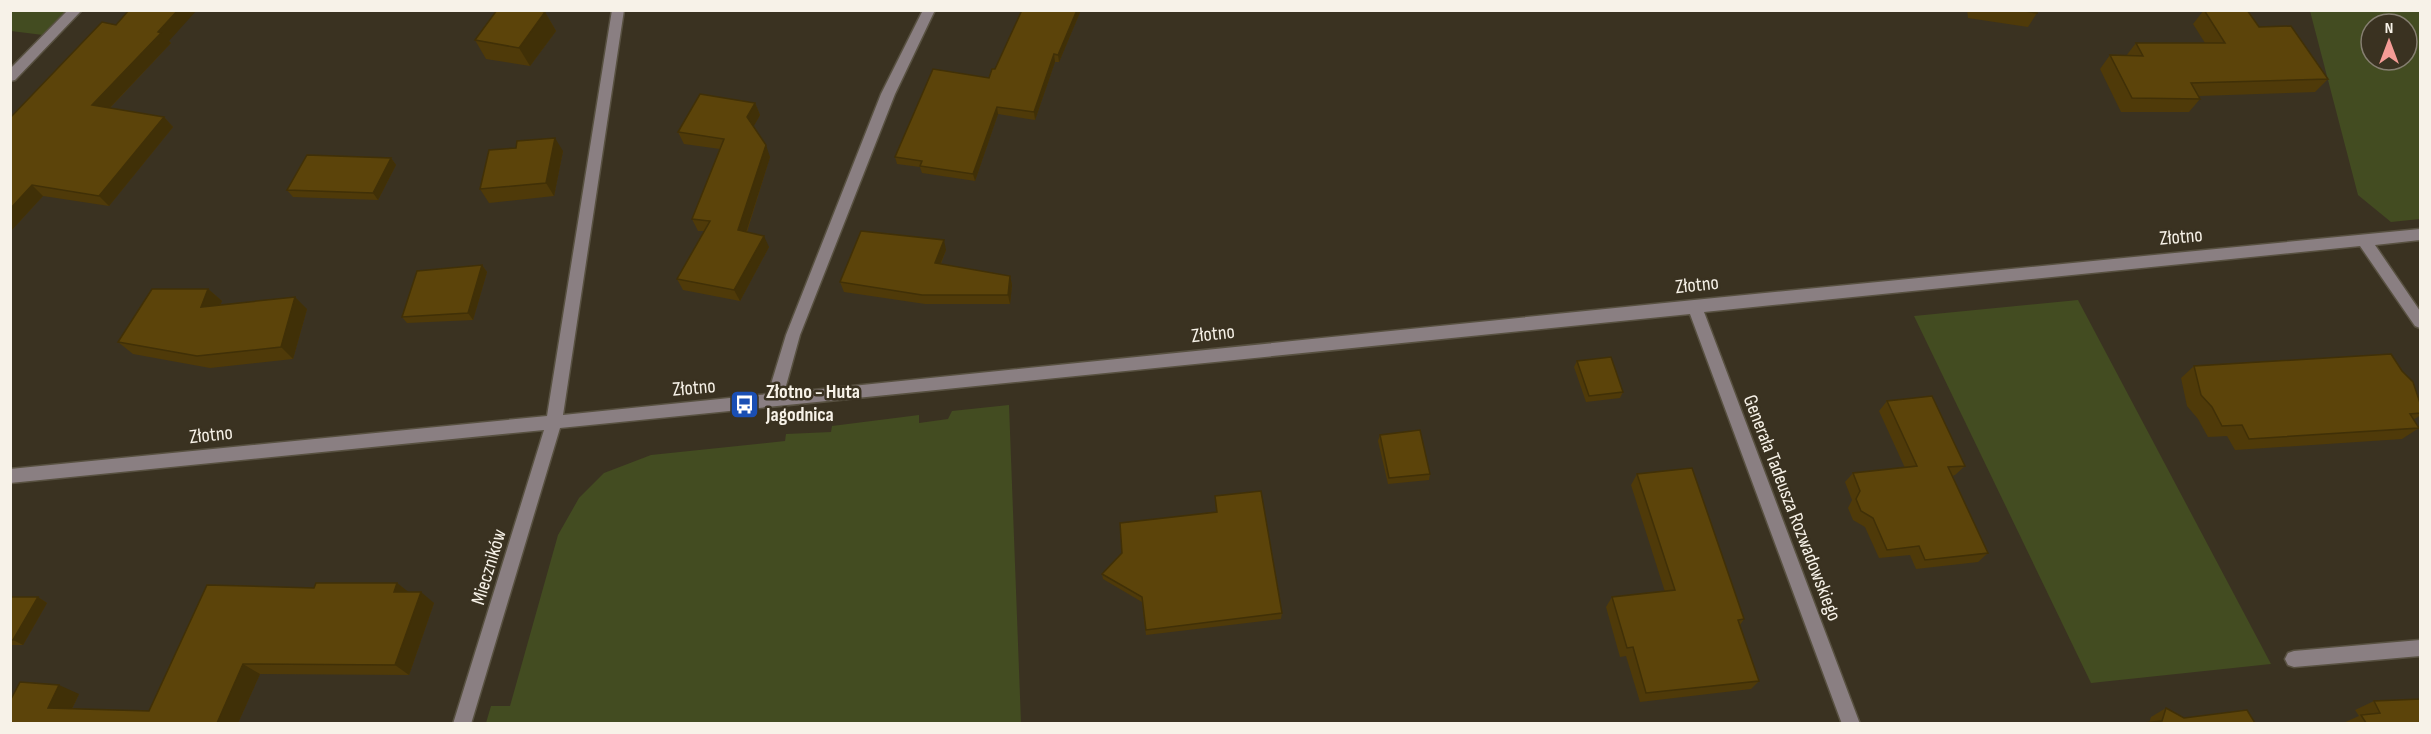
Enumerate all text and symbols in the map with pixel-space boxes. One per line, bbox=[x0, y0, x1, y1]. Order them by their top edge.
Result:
north arrow bbox=[2359, 12, 2419, 72]
text: N bbox=[2385, 19, 2393, 38]
street label: Złotno bbox=[2158, 223, 2204, 251]
street label: Złotno bbox=[1674, 271, 1720, 299]
street label: Złotno bbox=[1190, 320, 1236, 348]
street label: Złotno bbox=[671, 374, 717, 402]
place label: Złotno - Huta Jagodnica bbox=[765, 380, 860, 427]
bus stop icon: Złotno - Huta Jagodnica bbox=[729, 388, 761, 420]
street label: Generała Tadeusza Rozwadowskiego bbox=[1738, 392, 1846, 624]
street label: Złotno bbox=[188, 421, 234, 449]
street label: Mieczników bbox=[466, 526, 512, 608]

